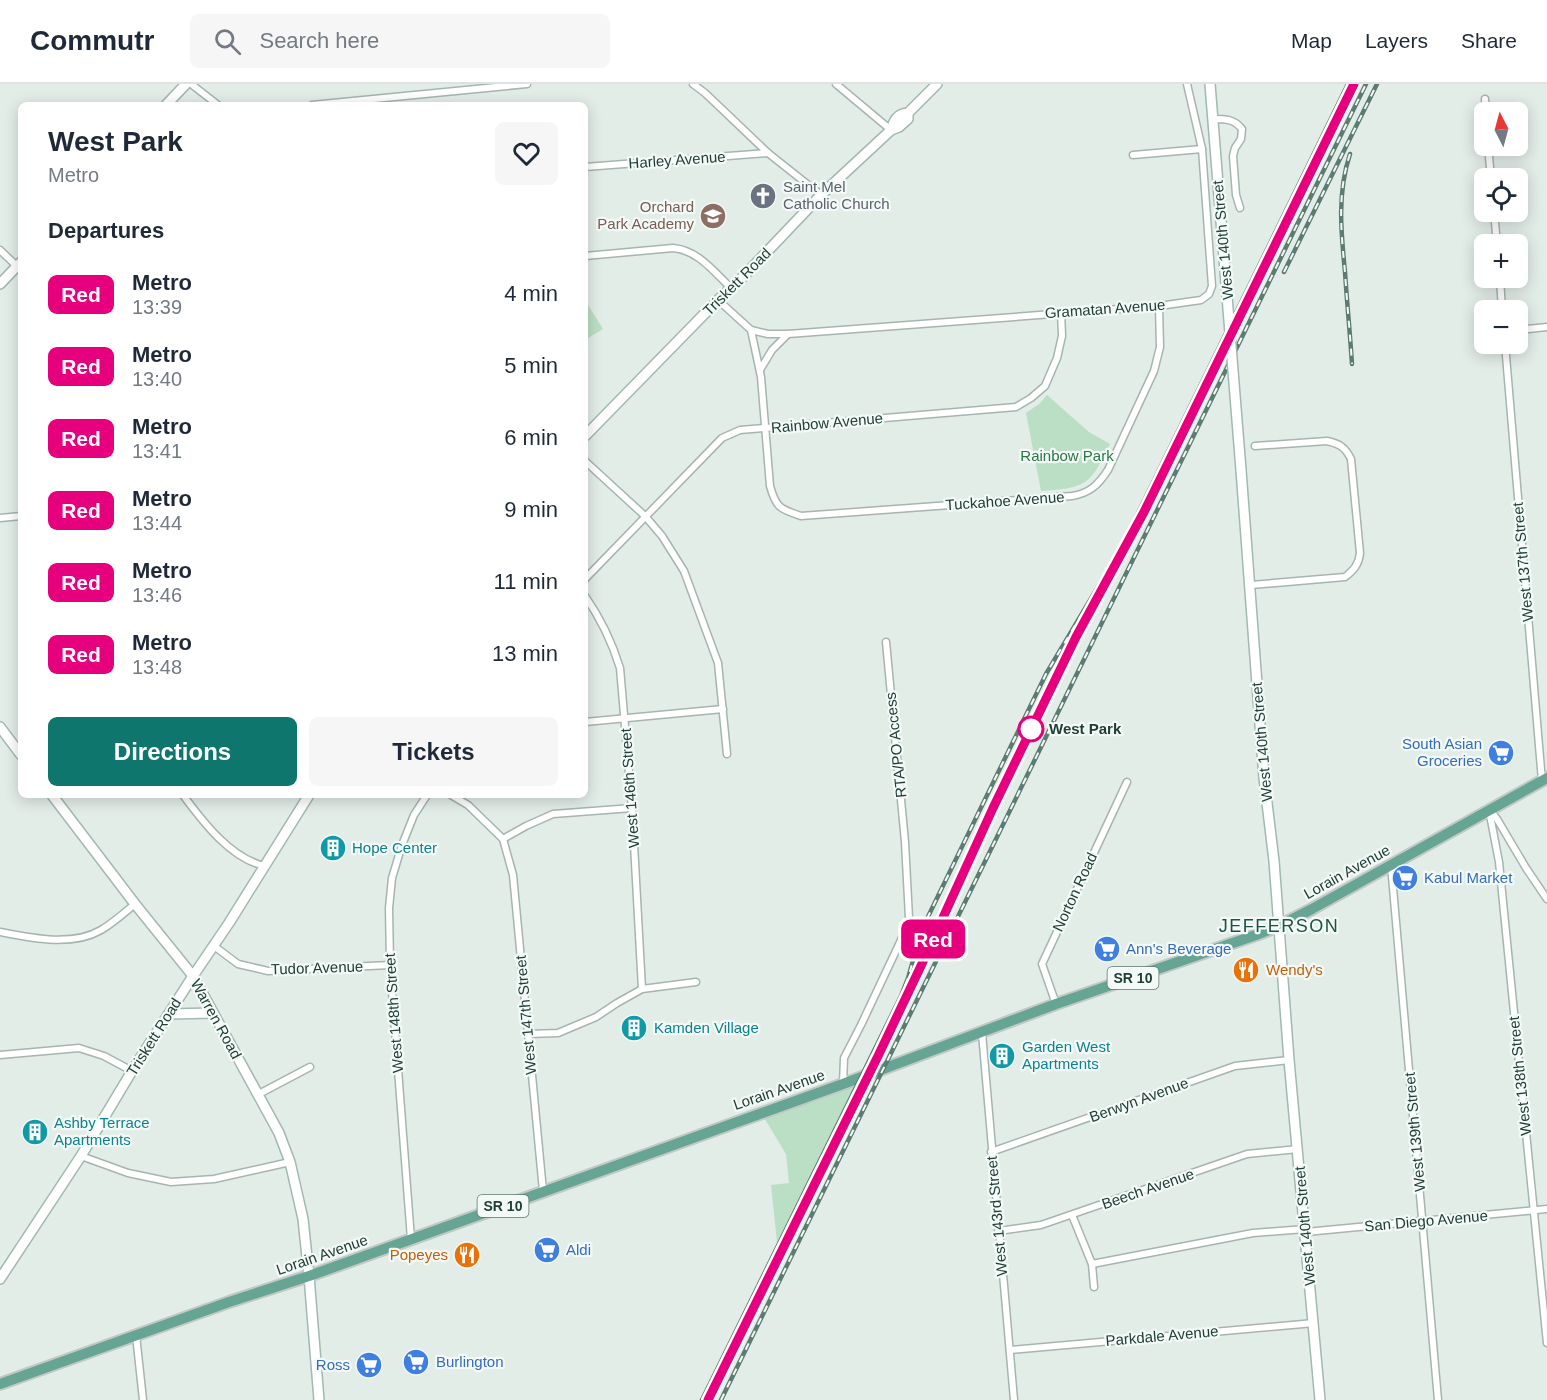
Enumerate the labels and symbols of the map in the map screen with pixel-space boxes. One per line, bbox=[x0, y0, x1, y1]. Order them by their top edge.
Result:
north arrow bbox=[1474, 102, 1528, 156]
street label: Harley Avenue bbox=[628, 148, 726, 171]
place label: Saint Mel Catholic Church bbox=[783, 178, 890, 212]
street label: West 140th Street bbox=[1209, 179, 1236, 300]
church icon: Saint Mel Catholic Church bbox=[748, 181, 778, 211]
place label: Orchard Park Academy bbox=[597, 198, 694, 232]
school or university icon: Orchard Park Academy bbox=[698, 201, 728, 231]
street label: Triskett Road bbox=[699, 244, 774, 319]
street label: Gramatan Avenue bbox=[1044, 296, 1166, 321]
street label: Rainbow Avenue bbox=[770, 409, 884, 436]
park label: Rainbow Park bbox=[1020, 447, 1114, 464]
street label: Tuckahoe Avenue bbox=[945, 488, 1065, 513]
street label: West 137th Street bbox=[1509, 501, 1536, 622]
street label: West 140th Street bbox=[1248, 681, 1275, 802]
street label: RTA/PO Access bbox=[882, 691, 910, 799]
marker: West Park bbox=[1018, 716, 1044, 742]
place label: West Park bbox=[1049, 720, 1122, 737]
street label: West 146th Street bbox=[617, 727, 642, 848]
place label: South Asian Groceries bbox=[1402, 735, 1482, 769]
supermarket icon: South Asian Groceries bbox=[1486, 738, 1516, 768]
building icon: Hope Center bbox=[318, 833, 348, 863]
place label: Hope Center bbox=[352, 839, 437, 856]
street label: Lorain Avenue bbox=[1301, 841, 1393, 902]
street label: Norton Road bbox=[1049, 850, 1100, 934]
supermarket icon: Kabul Market bbox=[1390, 863, 1420, 893]
place label: Kabul Market bbox=[1424, 869, 1513, 886]
district label: JEFFERSON bbox=[1219, 916, 1339, 936]
line badge: Red bbox=[898, 920, 968, 958]
supermarket icon: Ann's Beverage bbox=[1092, 934, 1122, 964]
place label: Ann's Beverage bbox=[1126, 940, 1231, 957]
street label: West 148th Street bbox=[381, 952, 406, 1073]
street label: West 147th Street bbox=[512, 954, 539, 1075]
restaurant icon: Wendy's bbox=[1231, 955, 1261, 985]
street label: Tudor Avenue bbox=[270, 957, 364, 978]
place label: Wendy's bbox=[1266, 961, 1323, 978]
road number: SR 10 bbox=[1108, 967, 1158, 989]
street label: Warren Road bbox=[188, 976, 245, 1062]
street label: Triskett Road bbox=[123, 995, 184, 1079]
building icon: Kamden Village bbox=[619, 1013, 649, 1043]
street label: West 138th Street bbox=[1505, 1015, 1534, 1137]
place label: Kamden Village bbox=[654, 1019, 759, 1036]
place label: Garden West Apartments bbox=[1022, 1038, 1111, 1072]
building icon: Garden West Apartments bbox=[987, 1041, 1017, 1071]
street label: Lorain Avenue bbox=[731, 1066, 827, 1113]
street label: West 139th Street bbox=[1401, 1071, 1428, 1192]
street label: Berwyn Avenue bbox=[1087, 1074, 1191, 1125]
place label: Ashby Terrace Apartments bbox=[54, 1114, 150, 1148]
building icon: Ashby Terrace Apartments bbox=[20, 1117, 50, 1147]
street label: West 143rd Street bbox=[983, 1154, 1010, 1277]
street label: Beech Avenue bbox=[1099, 1165, 1196, 1212]
street label: West 140th Street bbox=[1291, 1165, 1318, 1286]
road number: SR 10 bbox=[478, 1195, 528, 1217]
street label: San Diego Avenue bbox=[1363, 1207, 1488, 1234]
street label: Lorain Avenue bbox=[274, 1231, 370, 1278]
supermarket icon: Aldi bbox=[532, 1235, 562, 1265]
restaurant icon: Popeyes bbox=[452, 1240, 482, 1270]
place label: Aldi bbox=[566, 1241, 591, 1258]
place label: Popeyes bbox=[390, 1246, 448, 1263]
street label: Parkdale Avenue bbox=[1105, 1322, 1219, 1349]
supermarket icon: Burlington bbox=[401, 1347, 431, 1377]
supermarket icon: Ross bbox=[354, 1350, 384, 1380]
place label: Burlington bbox=[436, 1353, 504, 1370]
place label: Ross bbox=[316, 1356, 350, 1373]

